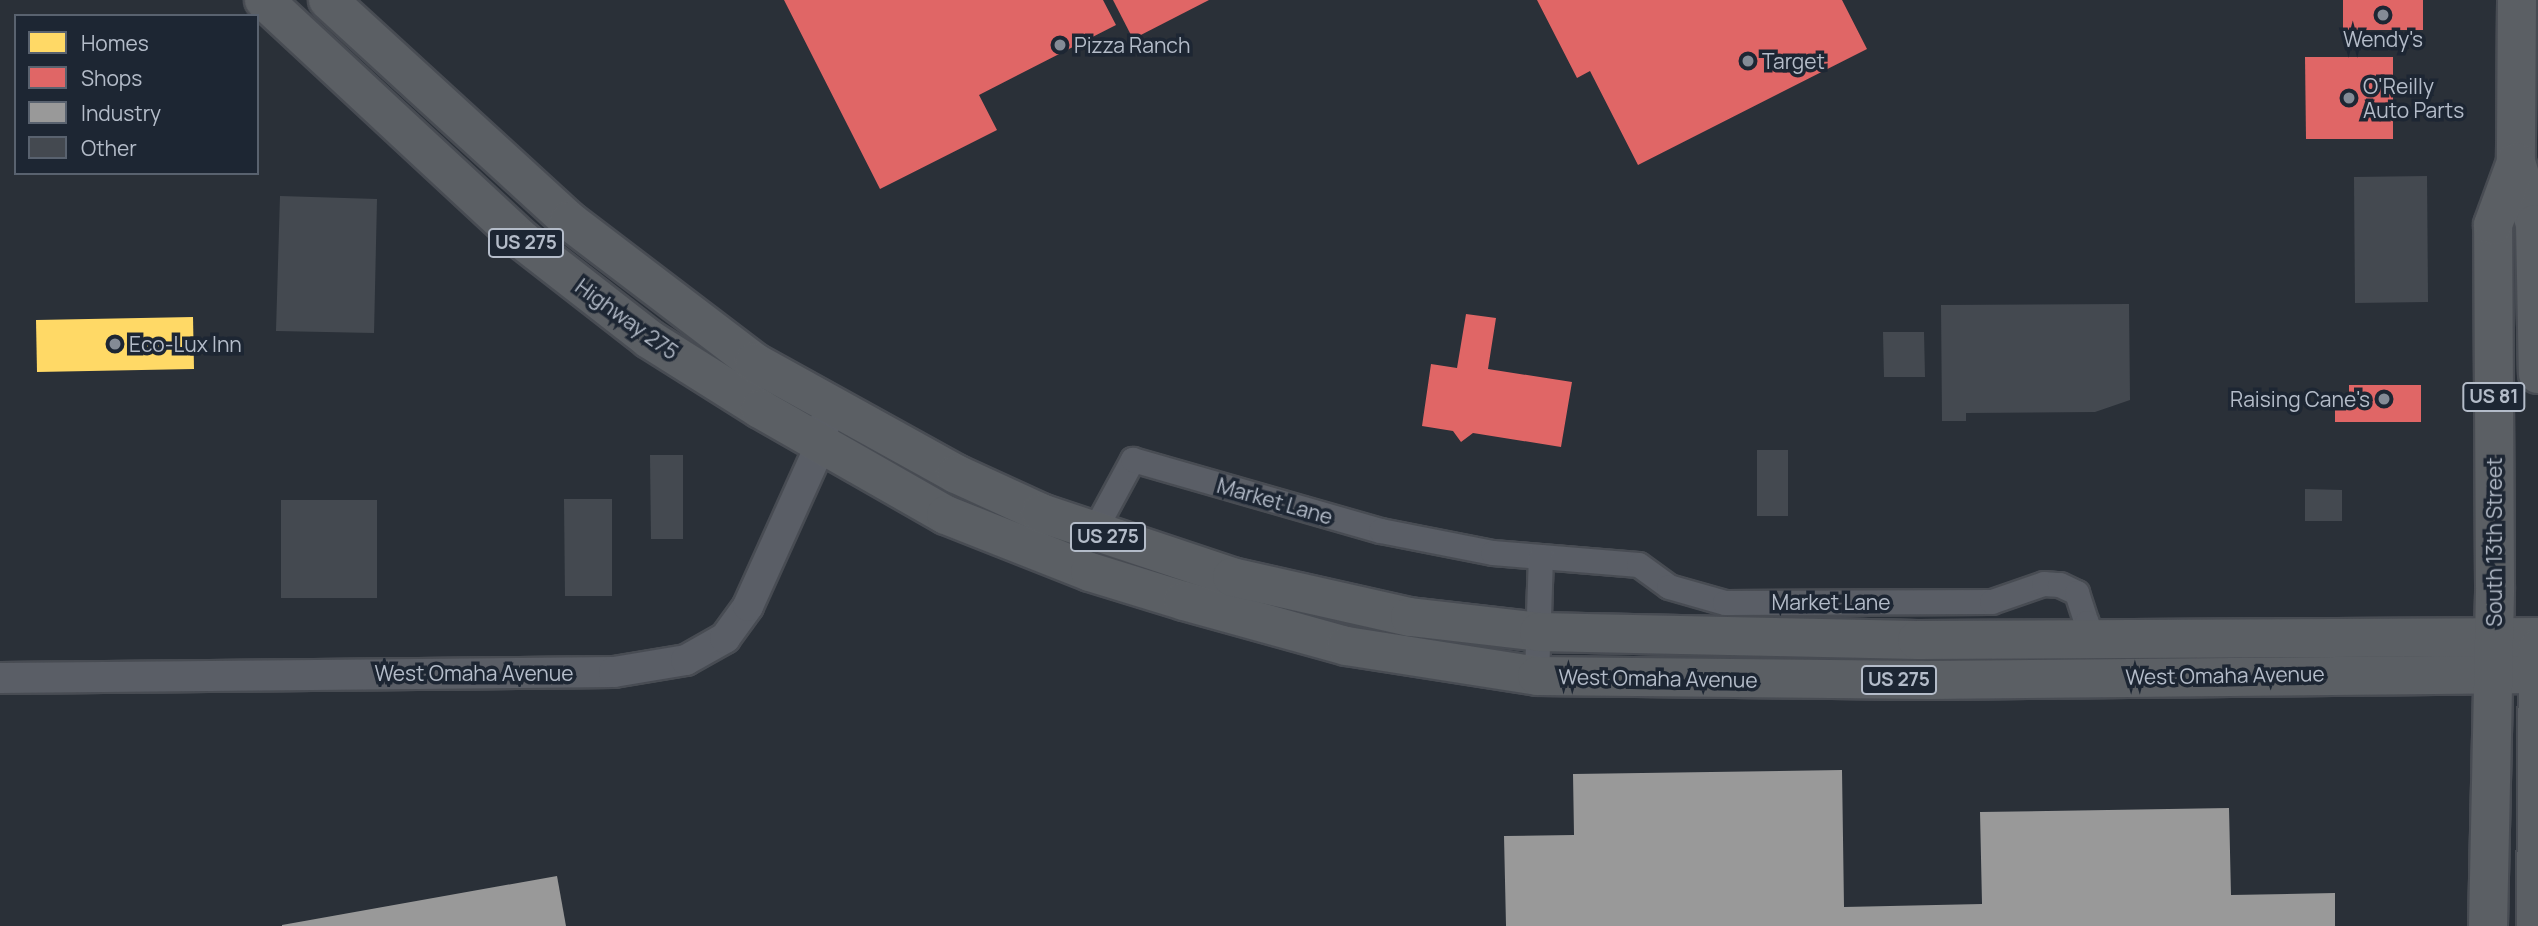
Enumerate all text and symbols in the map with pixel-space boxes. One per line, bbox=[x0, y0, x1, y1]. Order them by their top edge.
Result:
marker: Wendy's bbox=[2375, 7, 2391, 23]
legend bbox=[14, 14, 259, 175]
place label: Wendy's bbox=[2343, 26, 2423, 52]
text: Homes bbox=[81, 29, 149, 57]
place label: Pizza Ranch bbox=[1074, 32, 1190, 58]
marker: Pizza Ranch bbox=[1052, 37, 1068, 53]
place label: Target bbox=[1762, 48, 1825, 74]
marker: Target bbox=[1740, 53, 1756, 69]
text: Shops bbox=[81, 64, 142, 92]
place label: O'Reilly Auto Parts bbox=[2363, 73, 2464, 123]
marker: O'Reilly Auto Parts bbox=[2341, 90, 2357, 106]
text: Industry bbox=[81, 99, 161, 127]
text: Other bbox=[81, 134, 137, 162]
road number: US 275 bbox=[488, 228, 564, 258]
street label: Highway 275 bbox=[571, 273, 683, 365]
place label: Eco-Lux Inn bbox=[129, 331, 242, 357]
marker: Eco-Lux Inn bbox=[107, 336, 123, 352]
road number: US 81 bbox=[2461, 382, 2527, 412]
place label: Raising Cane's bbox=[2230, 386, 2370, 412]
marker: Raising Cane's bbox=[2376, 391, 2392, 407]
street label: South 13th Street bbox=[2481, 457, 2507, 627]
street label: Market Lane bbox=[1214, 472, 1336, 530]
road number: US 275 bbox=[1070, 522, 1146, 552]
street label: Market Lane bbox=[1771, 589, 1891, 615]
street label: West Omaha Avenue bbox=[374, 660, 574, 686]
street label: West Omaha Avenue bbox=[2125, 661, 2325, 689]
street label: West Omaha Avenue bbox=[1558, 664, 1758, 692]
road number: US 275 bbox=[1860, 664, 1938, 695]

